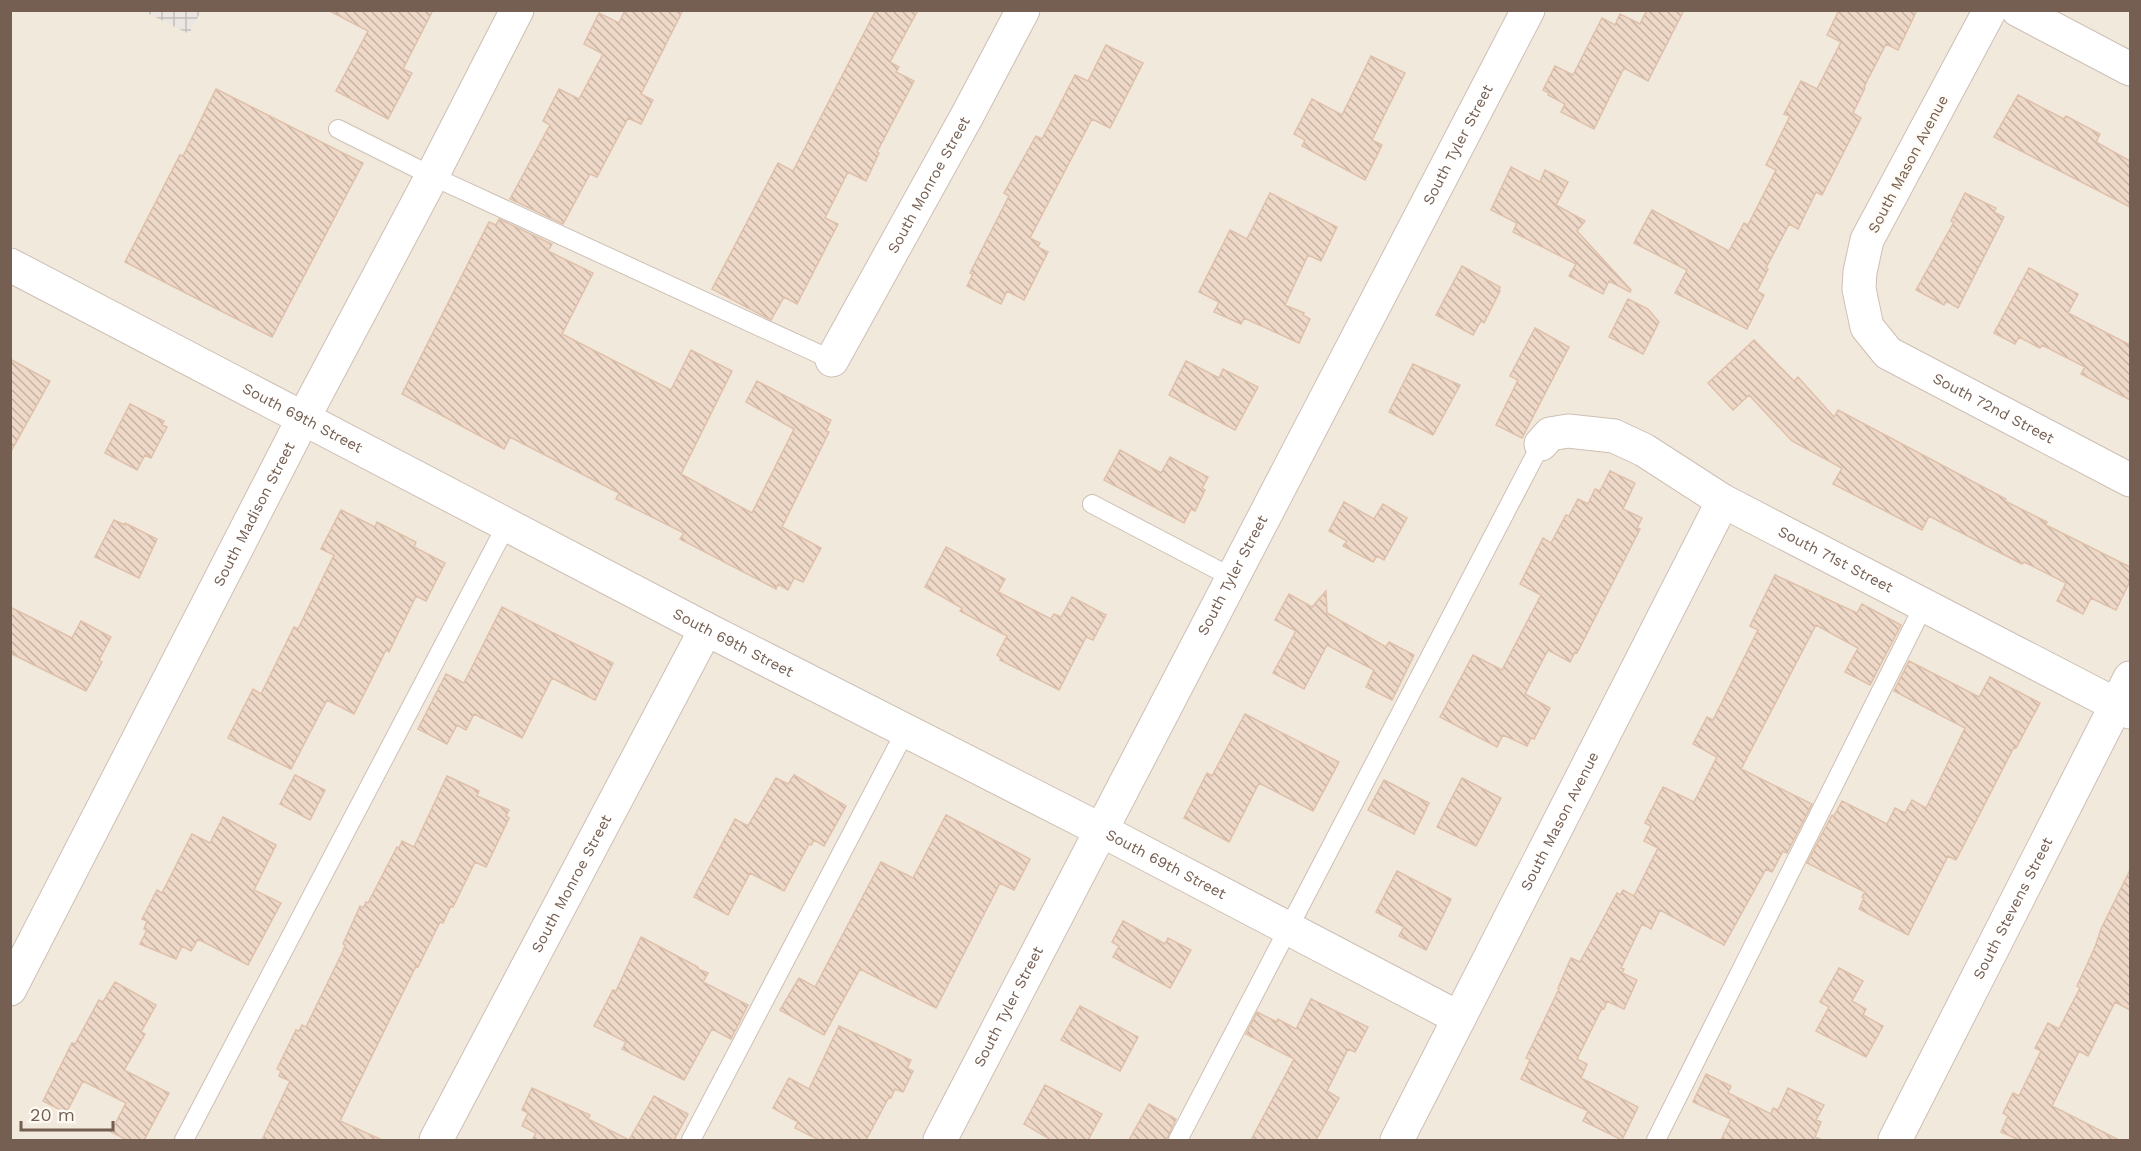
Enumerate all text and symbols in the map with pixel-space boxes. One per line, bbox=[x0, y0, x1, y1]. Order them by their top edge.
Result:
street label: South Tyler Street bbox=[1419, 81, 1497, 208]
street label: South Mason Avenue bbox=[1864, 92, 1952, 236]
street label: South Monroe Street bbox=[884, 113, 974, 257]
street label: South 72nd Street bbox=[1930, 369, 2058, 448]
street label: South 69th Street bbox=[239, 379, 366, 457]
street label: South Madison Street bbox=[210, 438, 299, 589]
street label: South Tyler Street bbox=[1194, 512, 1272, 638]
street label: South 71st Street bbox=[1775, 522, 1897, 597]
street label: South 69th Street bbox=[670, 604, 797, 681]
street label: South Mason Avenue bbox=[1517, 749, 1603, 894]
street label: South Monroe Street bbox=[528, 811, 616, 956]
street label: South 69th Street bbox=[1103, 825, 1230, 903]
street label: South Stevens Street bbox=[1969, 834, 2057, 982]
street label: South Tyler Street bbox=[970, 943, 1047, 1070]
scale bar bbox=[21, 1094, 112, 1132]
text: 20 m bbox=[30, 1104, 75, 1125]

